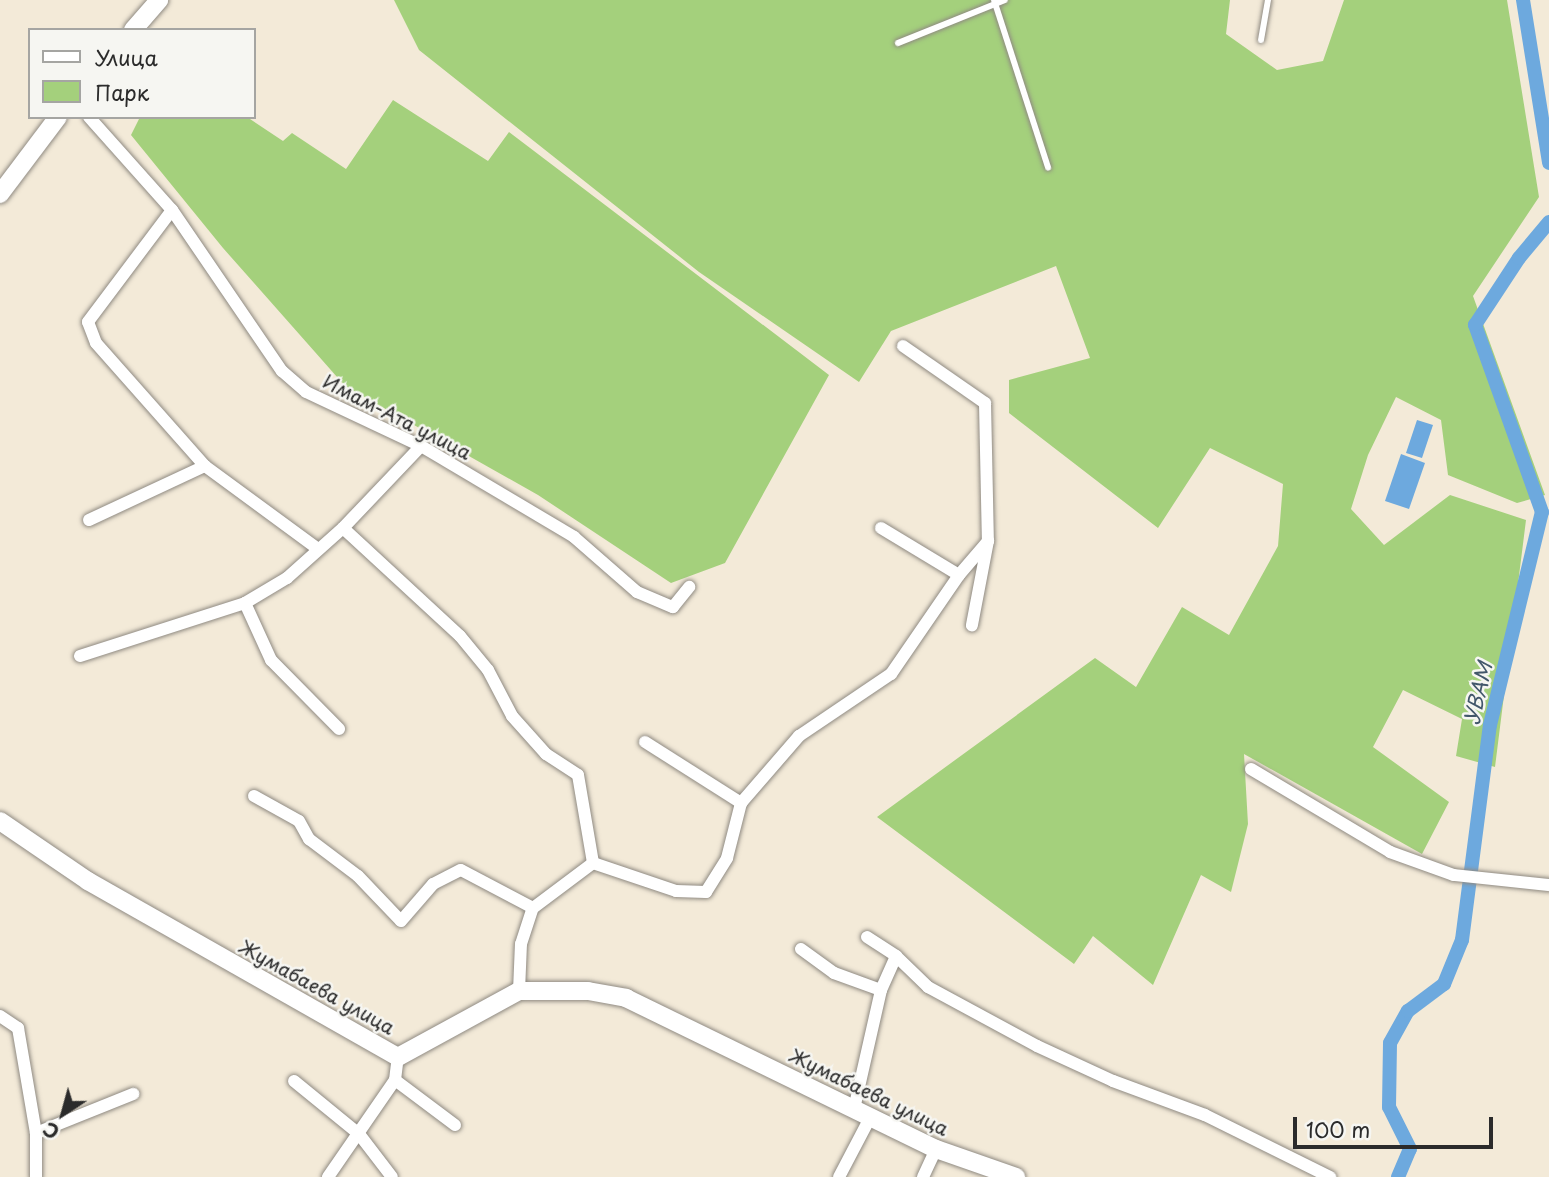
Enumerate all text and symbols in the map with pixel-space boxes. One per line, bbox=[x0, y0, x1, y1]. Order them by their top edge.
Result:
legend bbox=[28, 28, 256, 119]
text: Улица bbox=[95, 41, 158, 73]
text: Парк bbox=[95, 76, 149, 108]
street label: Имам-Ата улица bbox=[319, 370, 475, 464]
water label: УВАМ bbox=[1458, 660, 1496, 726]
street label: Жумабаева улица bbox=[235, 935, 399, 1039]
street label: Жумабаева улица bbox=[785, 1043, 953, 1141]
north arrow bbox=[28, 1079, 98, 1149]
scale bar bbox=[1297, 1104, 1496, 1148]
text: 100 m bbox=[1306, 1113, 1370, 1145]
text: С bbox=[37, 1115, 65, 1147]

